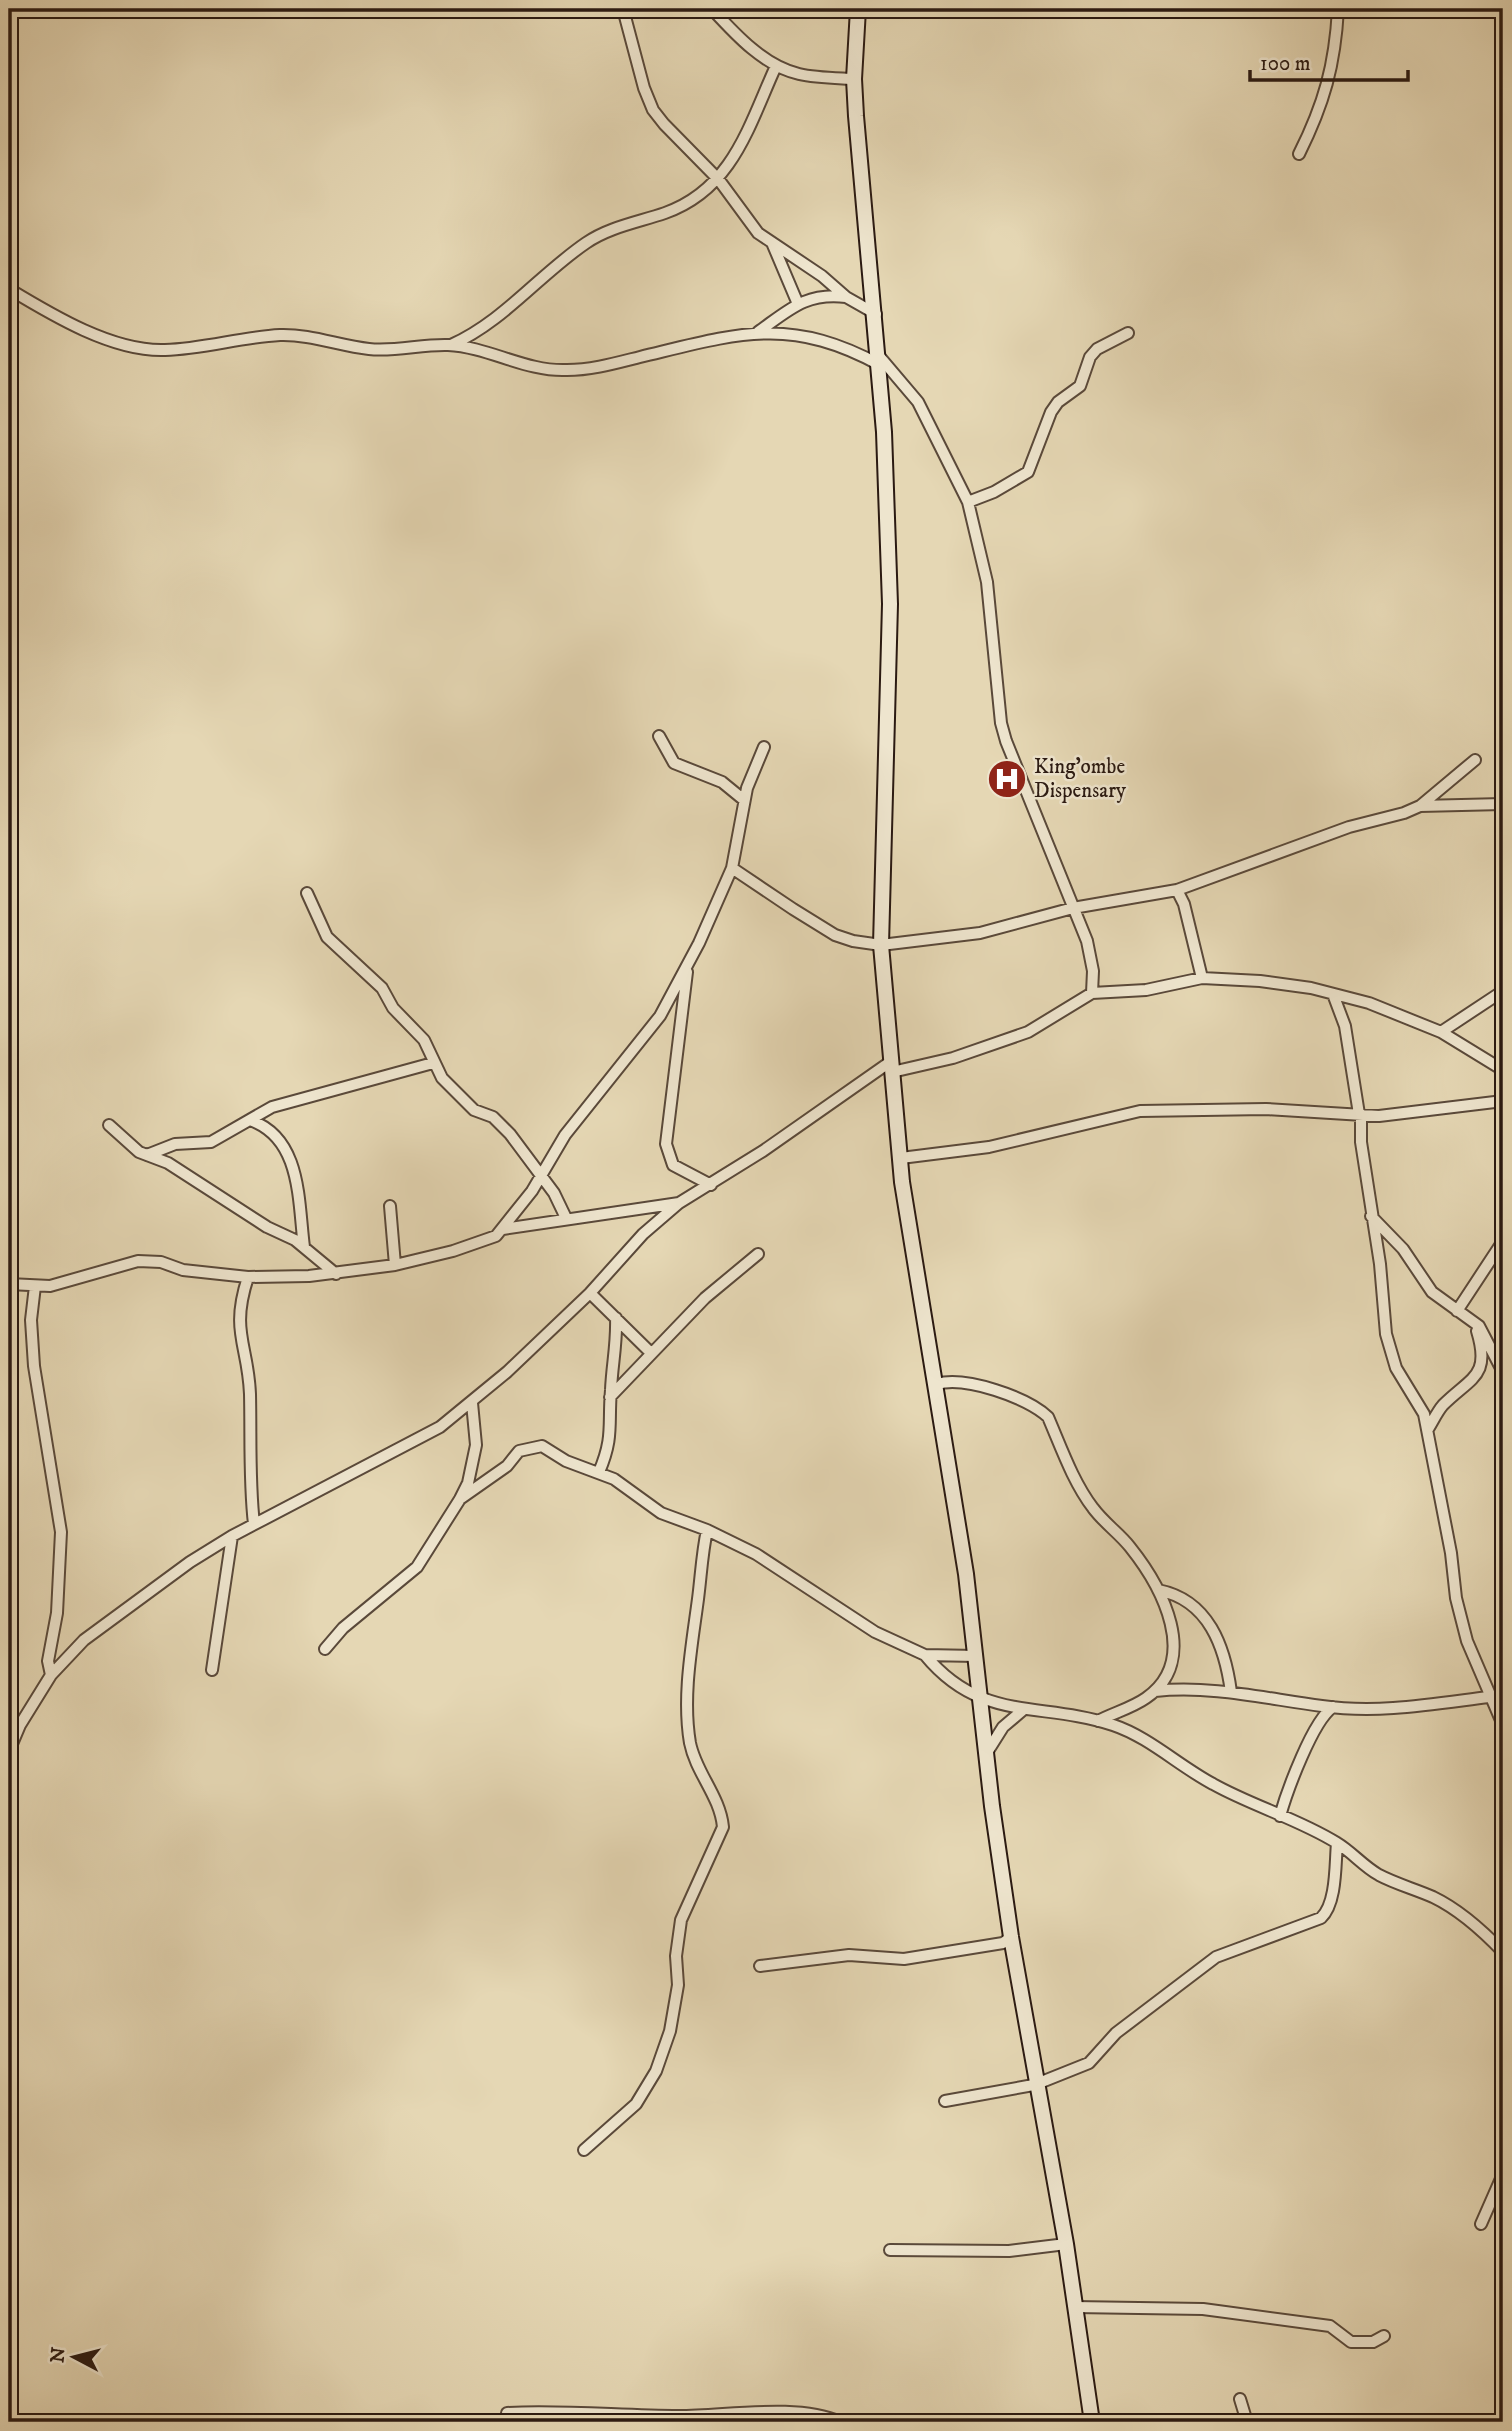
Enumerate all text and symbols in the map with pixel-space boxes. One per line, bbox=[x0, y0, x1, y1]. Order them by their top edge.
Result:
scale bar bbox=[1250, 38, 1407, 82]
text: 100 m bbox=[1260, 51, 1311, 77]
place label: King'ombe Dispensary bbox=[1034, 754, 1127, 804]
hospital icon: King'ombe Dispensary bbox=[986, 758, 1028, 800]
north arrow bbox=[38, 2322, 108, 2392]
text: N bbox=[46, 2346, 71, 2364]

